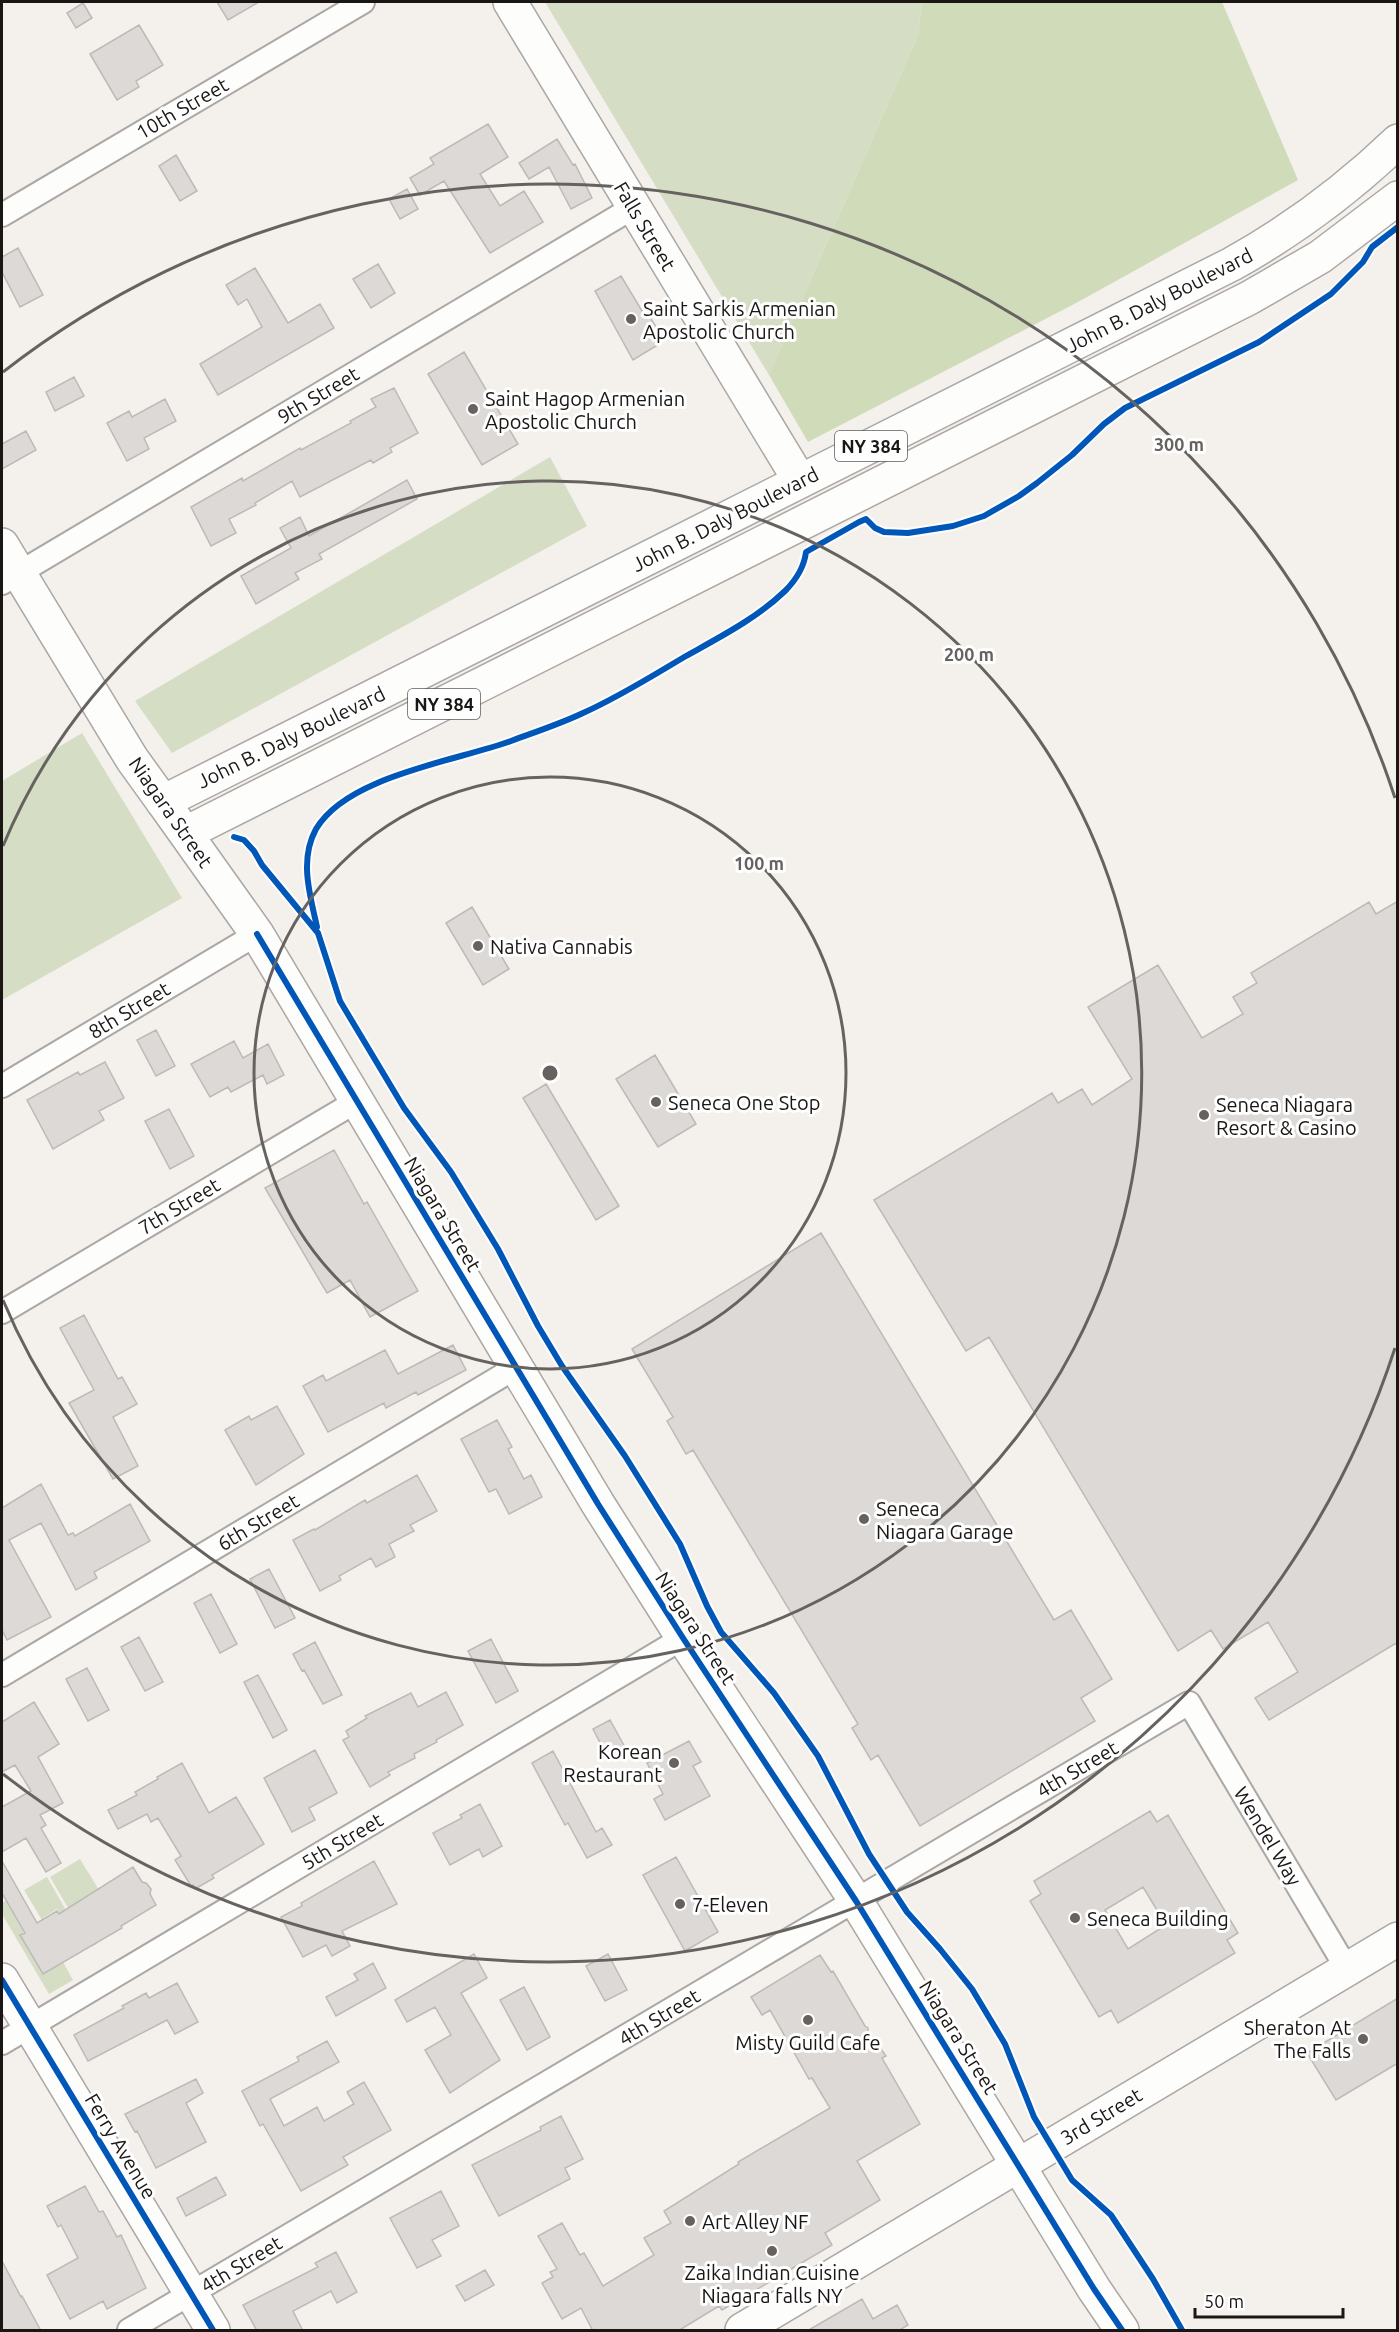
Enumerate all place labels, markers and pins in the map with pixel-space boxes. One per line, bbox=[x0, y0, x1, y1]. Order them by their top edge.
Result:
place label: Saint Sarkis Armenian Apostolic Church bbox=[643, 297, 836, 343]
marker: Saint Sarkis Armenian Apostolic Church bbox=[624, 312, 638, 326]
place label: Saint Hagop Armenian Apostolic Church bbox=[485, 387, 685, 433]
marker: Saint Hagop Armenian Apostolic Church bbox=[466, 402, 480, 416]
place label: Nativa Cannabis bbox=[490, 935, 633, 958]
marker: Nativa Cannabis bbox=[471, 939, 485, 953]
centre of rings bbox=[540, 1063, 560, 1083]
place label: Seneca One Stop bbox=[668, 1091, 820, 1114]
place label: Seneca Niagara Resort & Casino bbox=[1216, 1093, 1357, 1139]
marker: Seneca One Stop bbox=[649, 1095, 663, 1109]
marker: Seneca Niagara Resort & Casino bbox=[1197, 1108, 1211, 1122]
place label: Seneca Niagara Garage bbox=[876, 1497, 1014, 1543]
marker: Seneca Niagara Garage bbox=[857, 1512, 871, 1526]
place label: Korean Restaurant bbox=[563, 1740, 662, 1786]
marker: Korean Restaurant bbox=[667, 1756, 681, 1770]
place label: 7-Eleven bbox=[692, 1893, 769, 1916]
marker: 7-Eleven bbox=[673, 1897, 687, 1911]
place label: Seneca Building bbox=[1087, 1907, 1229, 1930]
marker: Seneca Building bbox=[1068, 1911, 1082, 1925]
marker: Misty Guild Cafe bbox=[801, 2013, 815, 2027]
place label: Sheraton At The Falls bbox=[1244, 2016, 1351, 2062]
place label: Misty Guild Cafe bbox=[735, 2031, 881, 2054]
marker: Sheraton At The Falls bbox=[1356, 2032, 1370, 2046]
place label: Art Alley NF bbox=[702, 2210, 809, 2233]
marker: Art Alley NF bbox=[683, 2214, 697, 2228]
marker: Zaika Indian Cuisine Niagara falls NY bbox=[765, 2244, 779, 2258]
place label: Zaika Indian Cuisine Niagara falls NY bbox=[684, 2261, 860, 2307]

